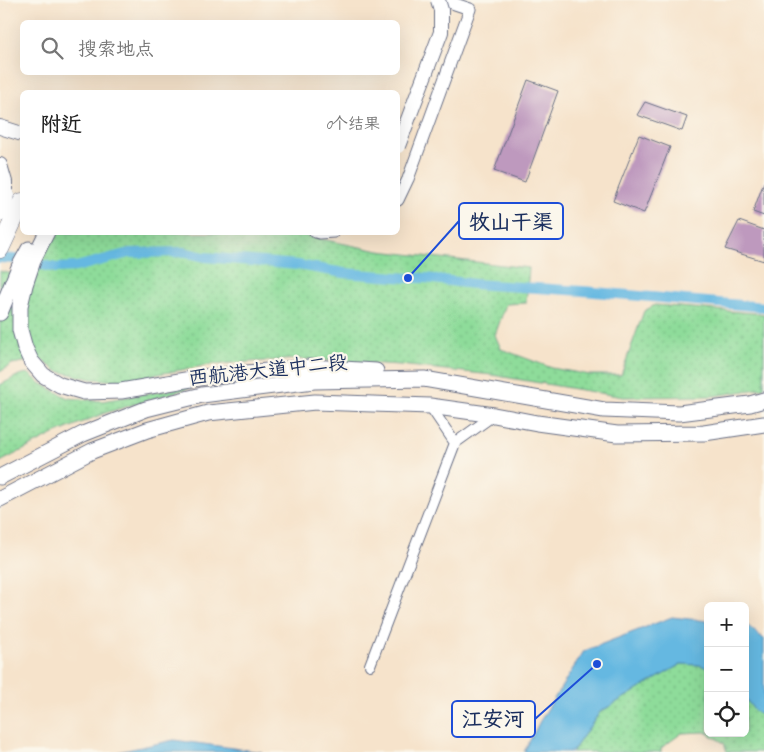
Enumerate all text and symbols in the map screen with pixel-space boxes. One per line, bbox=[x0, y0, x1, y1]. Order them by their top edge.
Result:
search box bbox=[20, 20, 400, 75]
icon: search bbox=[38, 34, 66, 62]
text: 搜索地点 bbox=[78, 37, 154, 61]
text: 附近 bbox=[40, 111, 82, 137]
text: 0个结果 bbox=[325, 114, 380, 134]
callout: 牧山干渠 bbox=[459, 203, 563, 239]
text: 牧山干渠 bbox=[469, 209, 553, 235]
street label: 西航港大道中二段 bbox=[187, 349, 349, 391]
map controls bbox=[704, 602, 749, 737]
button: + bbox=[704, 602, 749, 647]
button: − bbox=[704, 647, 749, 692]
button: locate bbox=[704, 692, 749, 737]
callout: 江安河 bbox=[452, 701, 535, 737]
text: 江安河 bbox=[462, 706, 525, 732]

